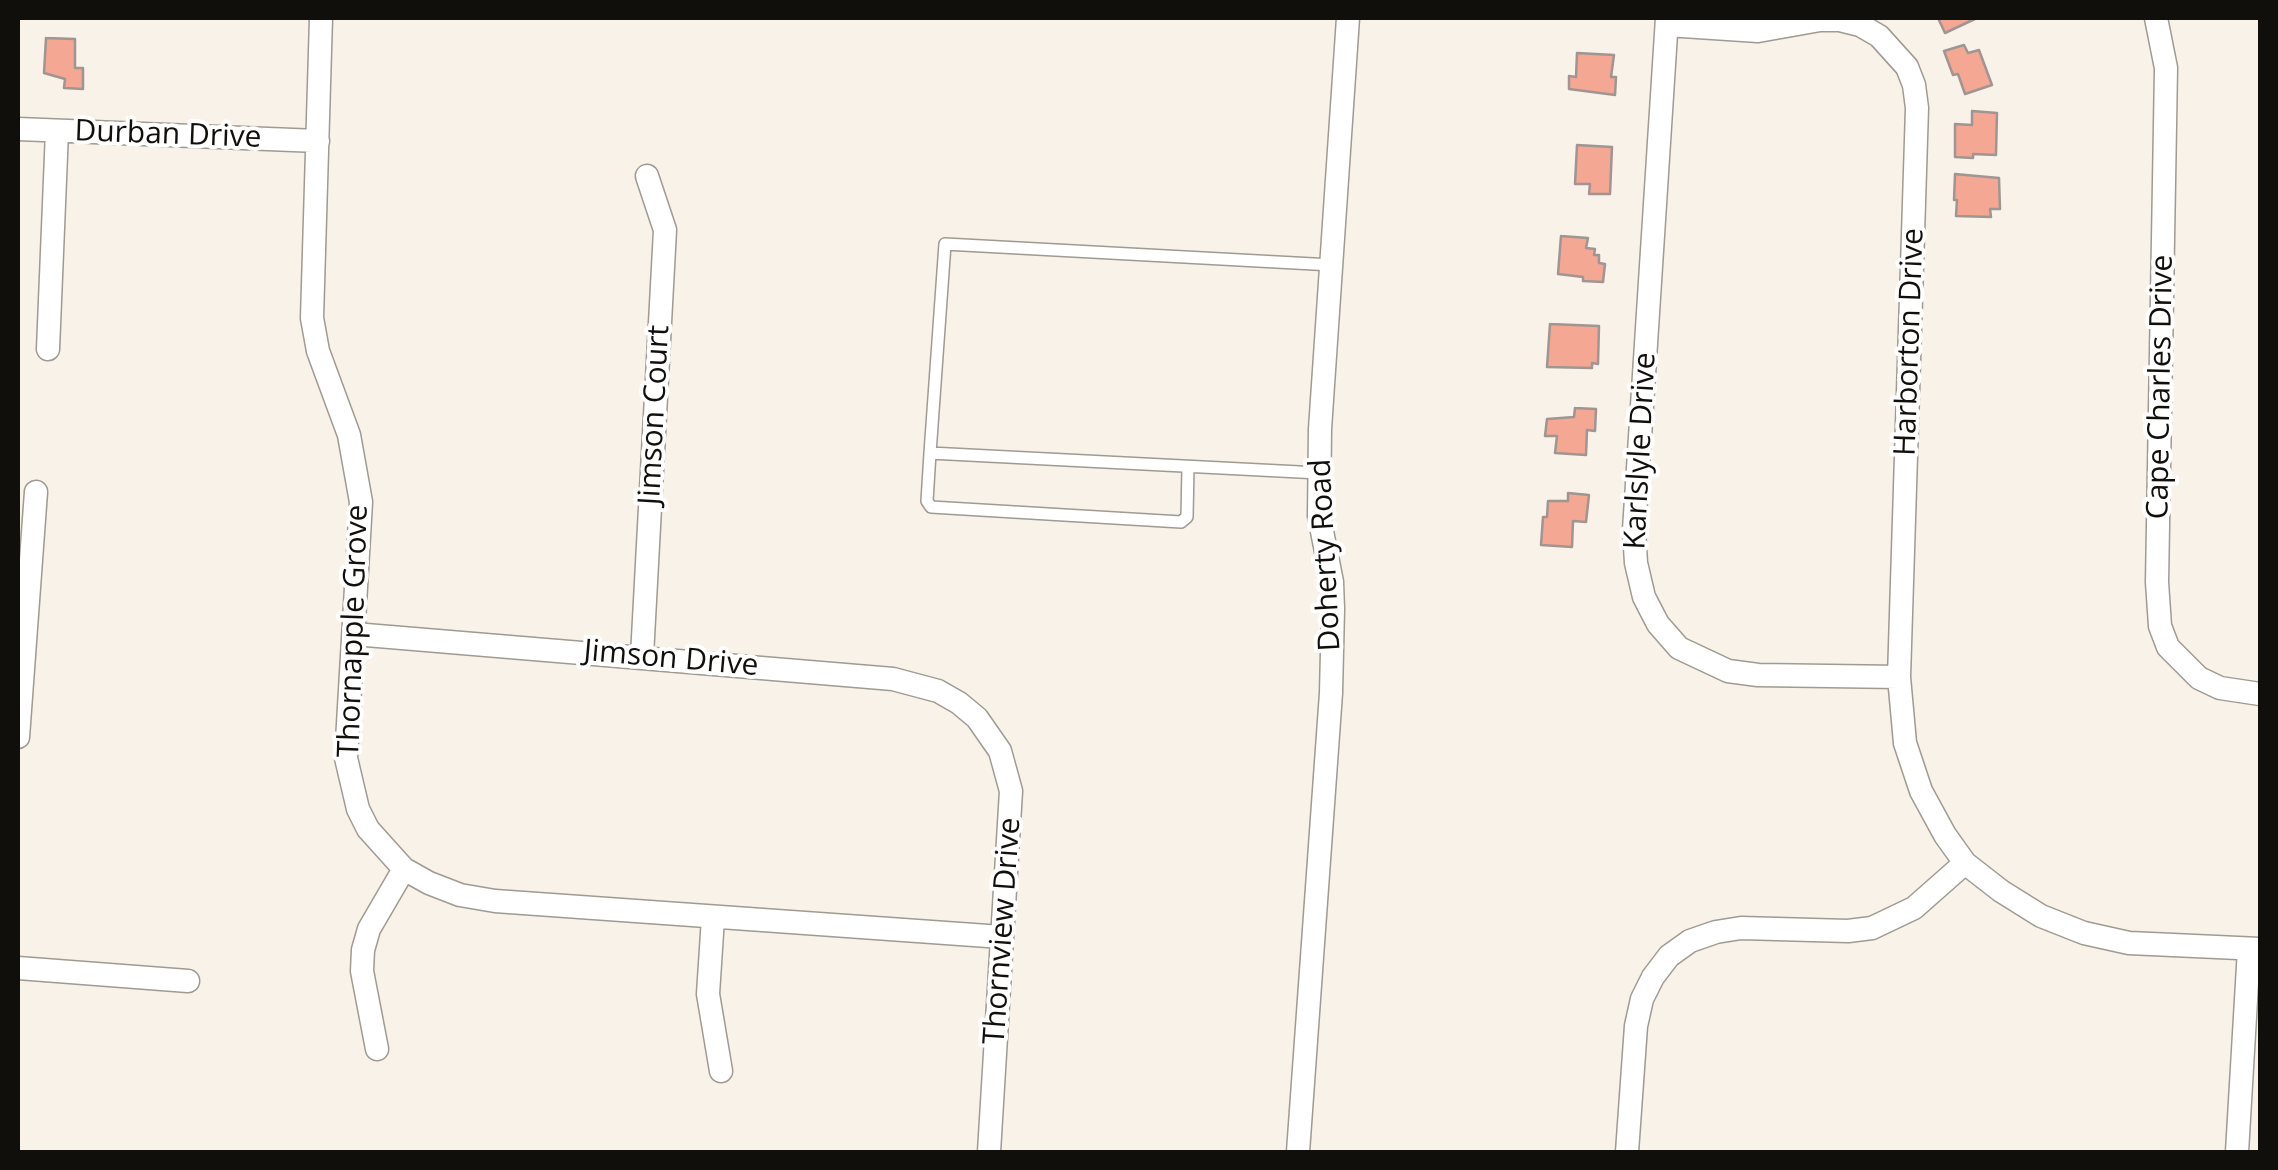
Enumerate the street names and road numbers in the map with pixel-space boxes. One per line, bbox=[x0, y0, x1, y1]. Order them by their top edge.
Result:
street label: Durban Drive bbox=[74, 114, 262, 156]
street label: Harborton Drive bbox=[1888, 227, 1932, 457]
street label: Cape Charles Drive bbox=[2141, 254, 2181, 520]
street label: Jimson Court bbox=[632, 324, 678, 506]
street label: Karlslyle Drive bbox=[1618, 351, 1664, 551]
street label: Doherty Road bbox=[1303, 458, 1349, 652]
street label: Thornapple Grove bbox=[332, 504, 376, 758]
street label: Jimson Drive bbox=[582, 633, 760, 685]
street label: Thornview Drive bbox=[977, 816, 1029, 1046]

